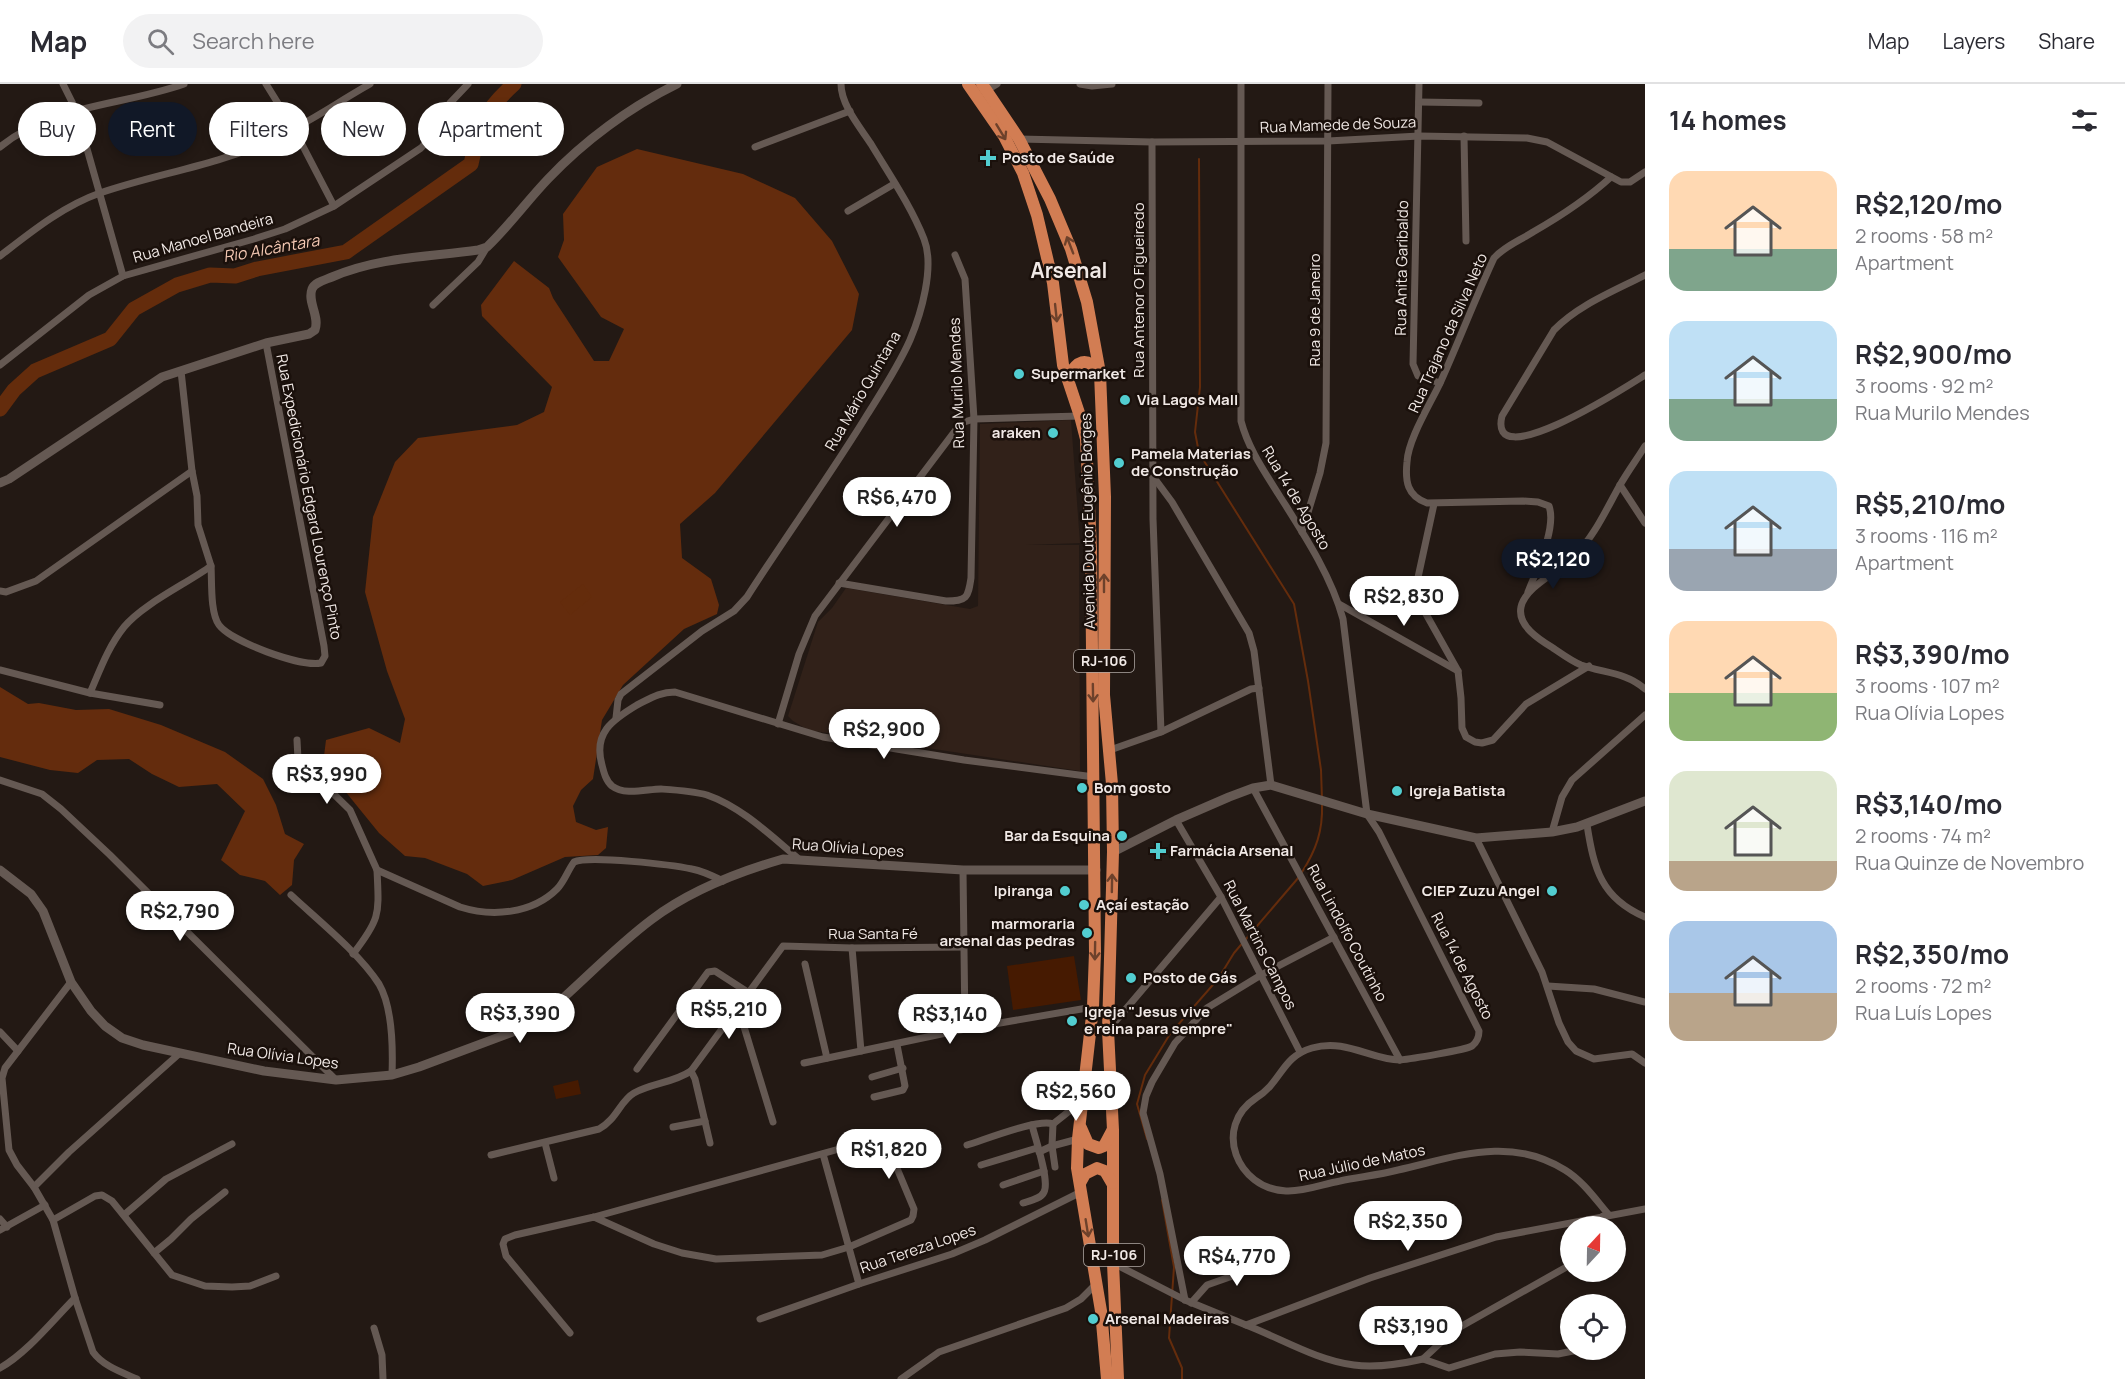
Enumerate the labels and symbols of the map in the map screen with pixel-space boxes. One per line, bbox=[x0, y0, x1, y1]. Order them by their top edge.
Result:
street label: Rua Mamede de Souza bbox=[1260, 111, 1416, 138]
one-way arrow bbox=[996, 123, 1008, 140]
place label: Posto de Saúde bbox=[1002, 147, 1114, 168]
marker: Posto de Saúde bbox=[979, 149, 997, 167]
street label: Rua Anita Garibaldo bbox=[1390, 200, 1413, 336]
street label: Rua Antenor O Figueiredo bbox=[1128, 202, 1149, 378]
street label: Rua Manoel Bandeira bbox=[130, 207, 275, 268]
water label: Rio Alcântara bbox=[221, 229, 322, 267]
one-way arrow bbox=[1063, 236, 1074, 255]
street label: Rua Trajano da Silva Neto bbox=[1403, 250, 1492, 416]
street label: Rua 9 de Janeiro bbox=[1304, 253, 1325, 367]
district label: Arsenal bbox=[1031, 256, 1107, 284]
one-way arrow bbox=[1051, 303, 1062, 323]
street label: Rua Murilo Mendes bbox=[944, 317, 969, 449]
street label: Rua Mário Quintana bbox=[820, 327, 905, 455]
street label: Rua Expedicionário Edgard Lourenço Pinto bbox=[271, 352, 348, 642]
place label: Supermarket bbox=[1031, 363, 1126, 384]
marker: Supermarket bbox=[1012, 367, 1026, 381]
place label: Via Lagos Mall bbox=[1137, 389, 1238, 410]
marker: Via Lagos Mall bbox=[1118, 393, 1132, 407]
street label: Avenida Doutor Eugênio Borges bbox=[1075, 413, 1100, 629]
place label: araken bbox=[992, 422, 1041, 443]
marker: araken bbox=[1046, 426, 1060, 440]
street label: Rua 14 de Agosto bbox=[1257, 442, 1336, 554]
place label: Pamela Materias de Construção bbox=[1131, 443, 1251, 481]
marker: Pamela Materias de Construção bbox=[1112, 456, 1126, 470]
pin: R$6,470 bbox=[842, 477, 952, 528]
pin: R$2,120 bbox=[1498, 539, 1608, 590]
one-way arrow bbox=[1098, 574, 1110, 594]
pin: R$2,830 bbox=[1349, 576, 1459, 627]
road number: RJ-106 bbox=[1074, 650, 1134, 672]
one-way arrow bbox=[1087, 683, 1099, 703]
pin: R$2,900 bbox=[829, 709, 939, 760]
pin: R$3,990 bbox=[272, 754, 382, 805]
place label: Bom gosto bbox=[1094, 777, 1171, 798]
place label: Igreja Batista bbox=[1409, 780, 1505, 801]
marker: Bom gosto bbox=[1075, 781, 1089, 795]
marker: Igreja Batista bbox=[1390, 784, 1404, 798]
place label: Bar da Esquina bbox=[1004, 825, 1110, 846]
marker: Bar da Esquina bbox=[1115, 829, 1129, 843]
street label: Rua Olívia Lopes bbox=[791, 833, 905, 862]
place label: Farmácia Arsenal bbox=[1170, 840, 1293, 861]
marker: Farmácia Arsenal bbox=[1151, 844, 1165, 858]
street label: Rua Lindolfo Coutinho bbox=[1302, 860, 1393, 1005]
one-way arrow bbox=[1106, 873, 1118, 893]
street label: Rua Martins Campos bbox=[1219, 876, 1302, 1013]
place label: Ipiranga bbox=[994, 880, 1053, 901]
place label: CIEP Zuzu Angel bbox=[1422, 880, 1540, 901]
marker: Ipiranga bbox=[1058, 884, 1072, 898]
marker: CIEP Zuzu Angel bbox=[1545, 884, 1559, 898]
pin: R$2,790 bbox=[125, 891, 235, 942]
place label: Açaí estação bbox=[1096, 894, 1189, 915]
marker: Açaí estação bbox=[1077, 898, 1091, 912]
street label: Rua 14 de Agosto bbox=[1426, 909, 1499, 1023]
place label: marmoraria arsenal das pedras bbox=[939, 913, 1075, 951]
street label: Rua Santa Fé bbox=[828, 923, 918, 944]
marker: marmoraria arsenal das pedras bbox=[1080, 926, 1094, 940]
one-way arrow bbox=[1090, 941, 1101, 961]
place label: Posto de Gás bbox=[1143, 967, 1237, 988]
marker: Posto de Gás bbox=[1124, 971, 1138, 985]
pin: R$5,210 bbox=[674, 989, 784, 1040]
pin: R$3,390 bbox=[465, 993, 575, 1044]
pin: R$3,140 bbox=[895, 994, 1005, 1045]
place label: Igreja "Jesus vive e reina para sempre" bbox=[1084, 1001, 1233, 1039]
marker: Igreja "Jesus vive e reina para sempre" bbox=[1065, 1014, 1079, 1028]
street label: Rua Olívia Lopes bbox=[226, 1037, 340, 1074]
pin: R$2,560 bbox=[1021, 1071, 1131, 1122]
pin: R$1,820 bbox=[834, 1129, 944, 1180]
street label: Rua Júlio de Matos bbox=[1297, 1139, 1427, 1186]
pin: R$2,350 bbox=[1353, 1201, 1463, 1252]
north arrow bbox=[1560, 1216, 1626, 1282]
one-way arrow bbox=[1082, 1218, 1093, 1238]
street label: Rua Tereza Lopes bbox=[857, 1219, 979, 1278]
pin: R$4,770 bbox=[1182, 1236, 1292, 1287]
road number: RJ-106 bbox=[1084, 1244, 1144, 1266]
pin: R$3,190 bbox=[1356, 1306, 1466, 1357]
place label: Arsenal Madeiras bbox=[1105, 1308, 1229, 1329]
marker: Arsenal Madeiras bbox=[1086, 1312, 1100, 1326]

